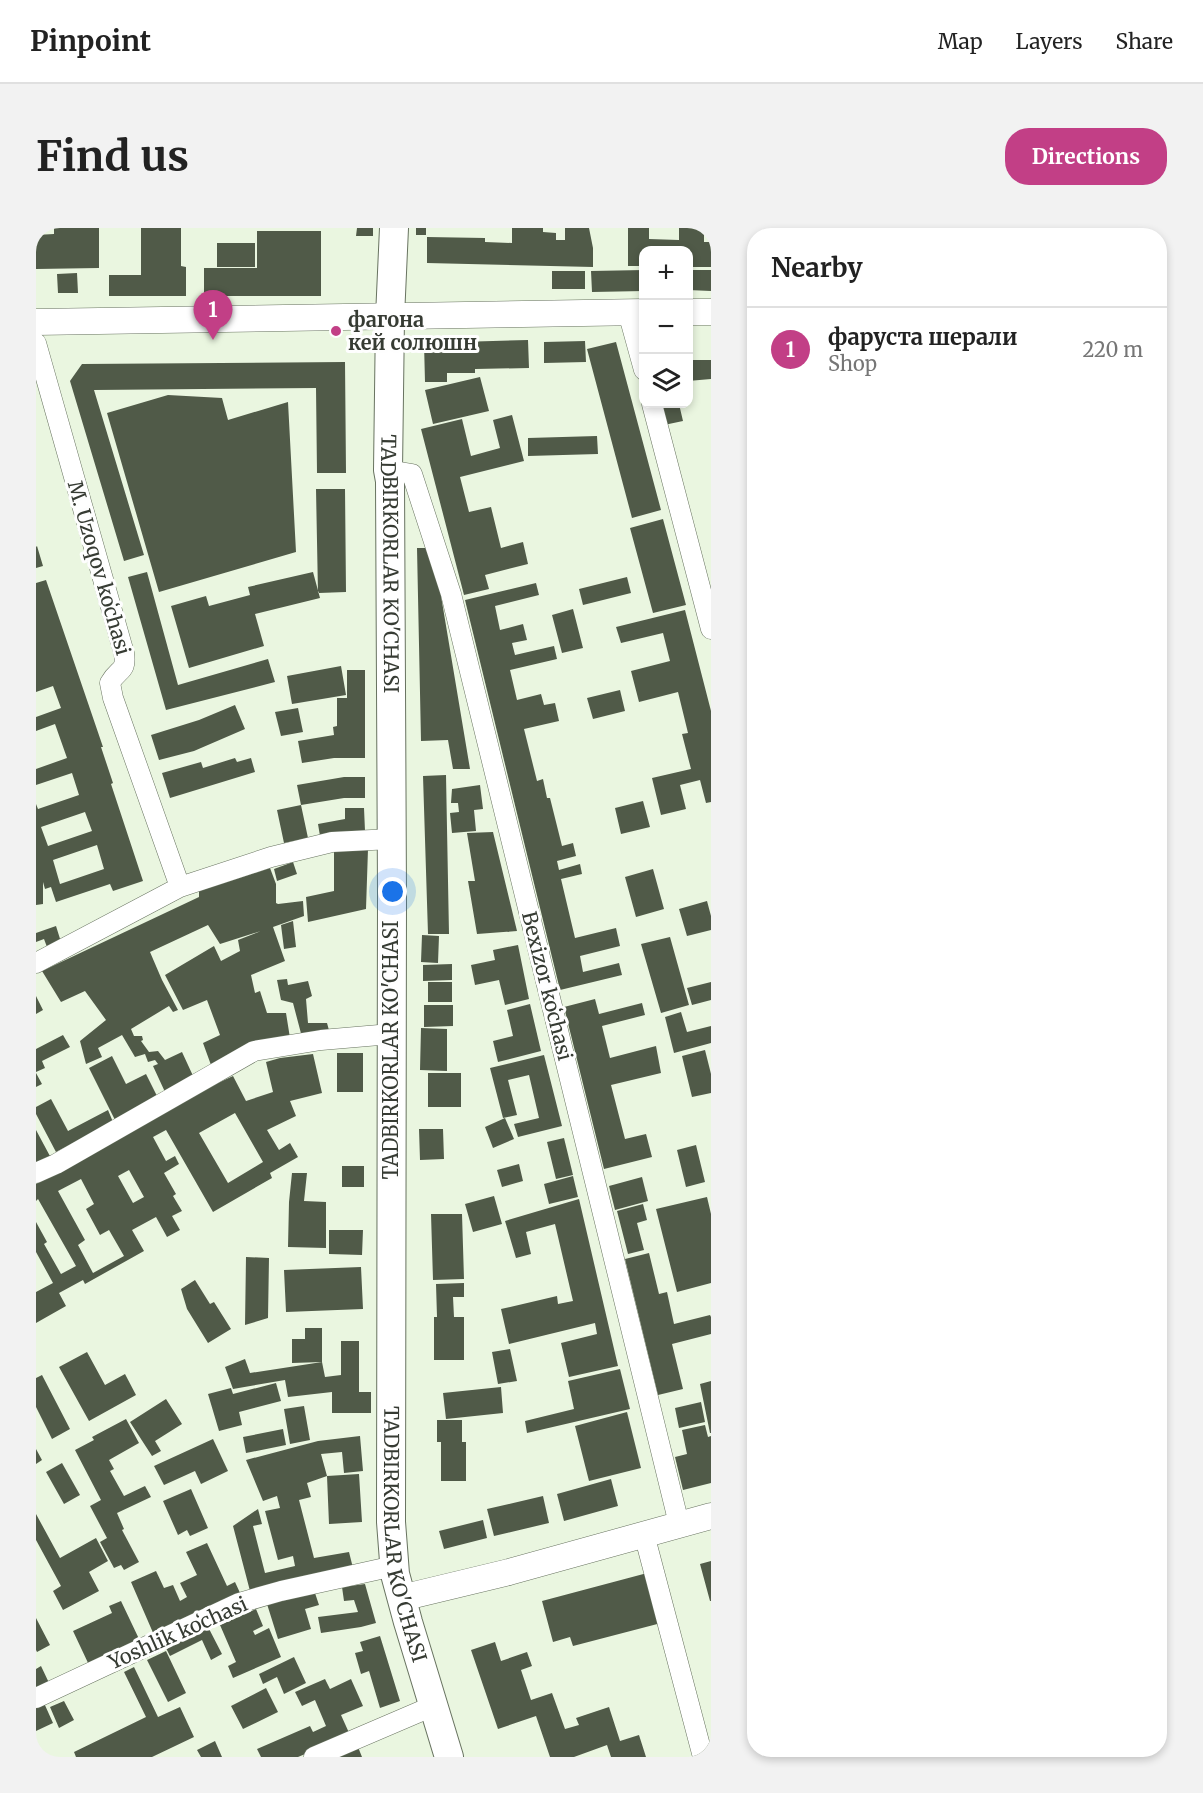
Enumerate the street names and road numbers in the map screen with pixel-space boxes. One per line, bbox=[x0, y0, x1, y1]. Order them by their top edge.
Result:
street label: TADBIRKORLAR KO'CHASI bbox=[376, 434, 404, 693]
street label: M. Uzoqov koʻchasi bbox=[63, 478, 136, 658]
street label: Bexizor koʻchasi bbox=[517, 909, 578, 1063]
street label: TADBIRKORLAR KO'CHASI bbox=[378, 920, 403, 1180]
street label: TADBIRKORLAR KO'CHASI bbox=[379, 1406, 432, 1665]
street label: Yoshlik koʻchasi bbox=[104, 1591, 251, 1675]

